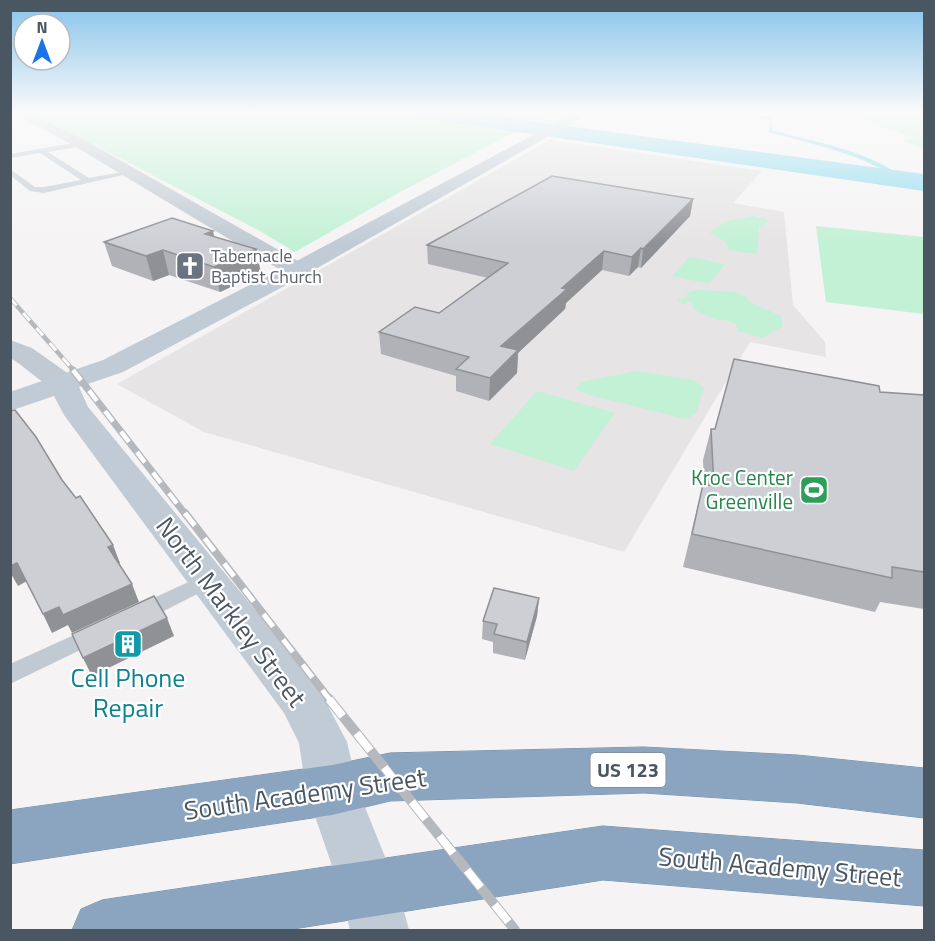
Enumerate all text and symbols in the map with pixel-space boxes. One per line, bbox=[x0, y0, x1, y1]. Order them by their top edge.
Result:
north arrow bbox=[12, 12, 72, 72]
text: N bbox=[36, 15, 48, 39]
place label: Tabernacle Baptist Church bbox=[211, 242, 322, 290]
church icon: Tabernacle Baptist Church bbox=[174, 250, 206, 282]
place label: Kroc Center Greenville bbox=[691, 461, 793, 517]
sports icon: Kroc Center Greenville bbox=[798, 474, 830, 506]
street label: North Markley Street bbox=[147, 508, 316, 715]
building icon: Cell Phone Repair bbox=[112, 628, 144, 660]
place label: Cell Phone Repair bbox=[71, 658, 185, 727]
road number: US 123 bbox=[590, 753, 666, 787]
street label: South Academy Street bbox=[181, 757, 428, 830]
street label: South Academy Street bbox=[657, 836, 903, 897]

